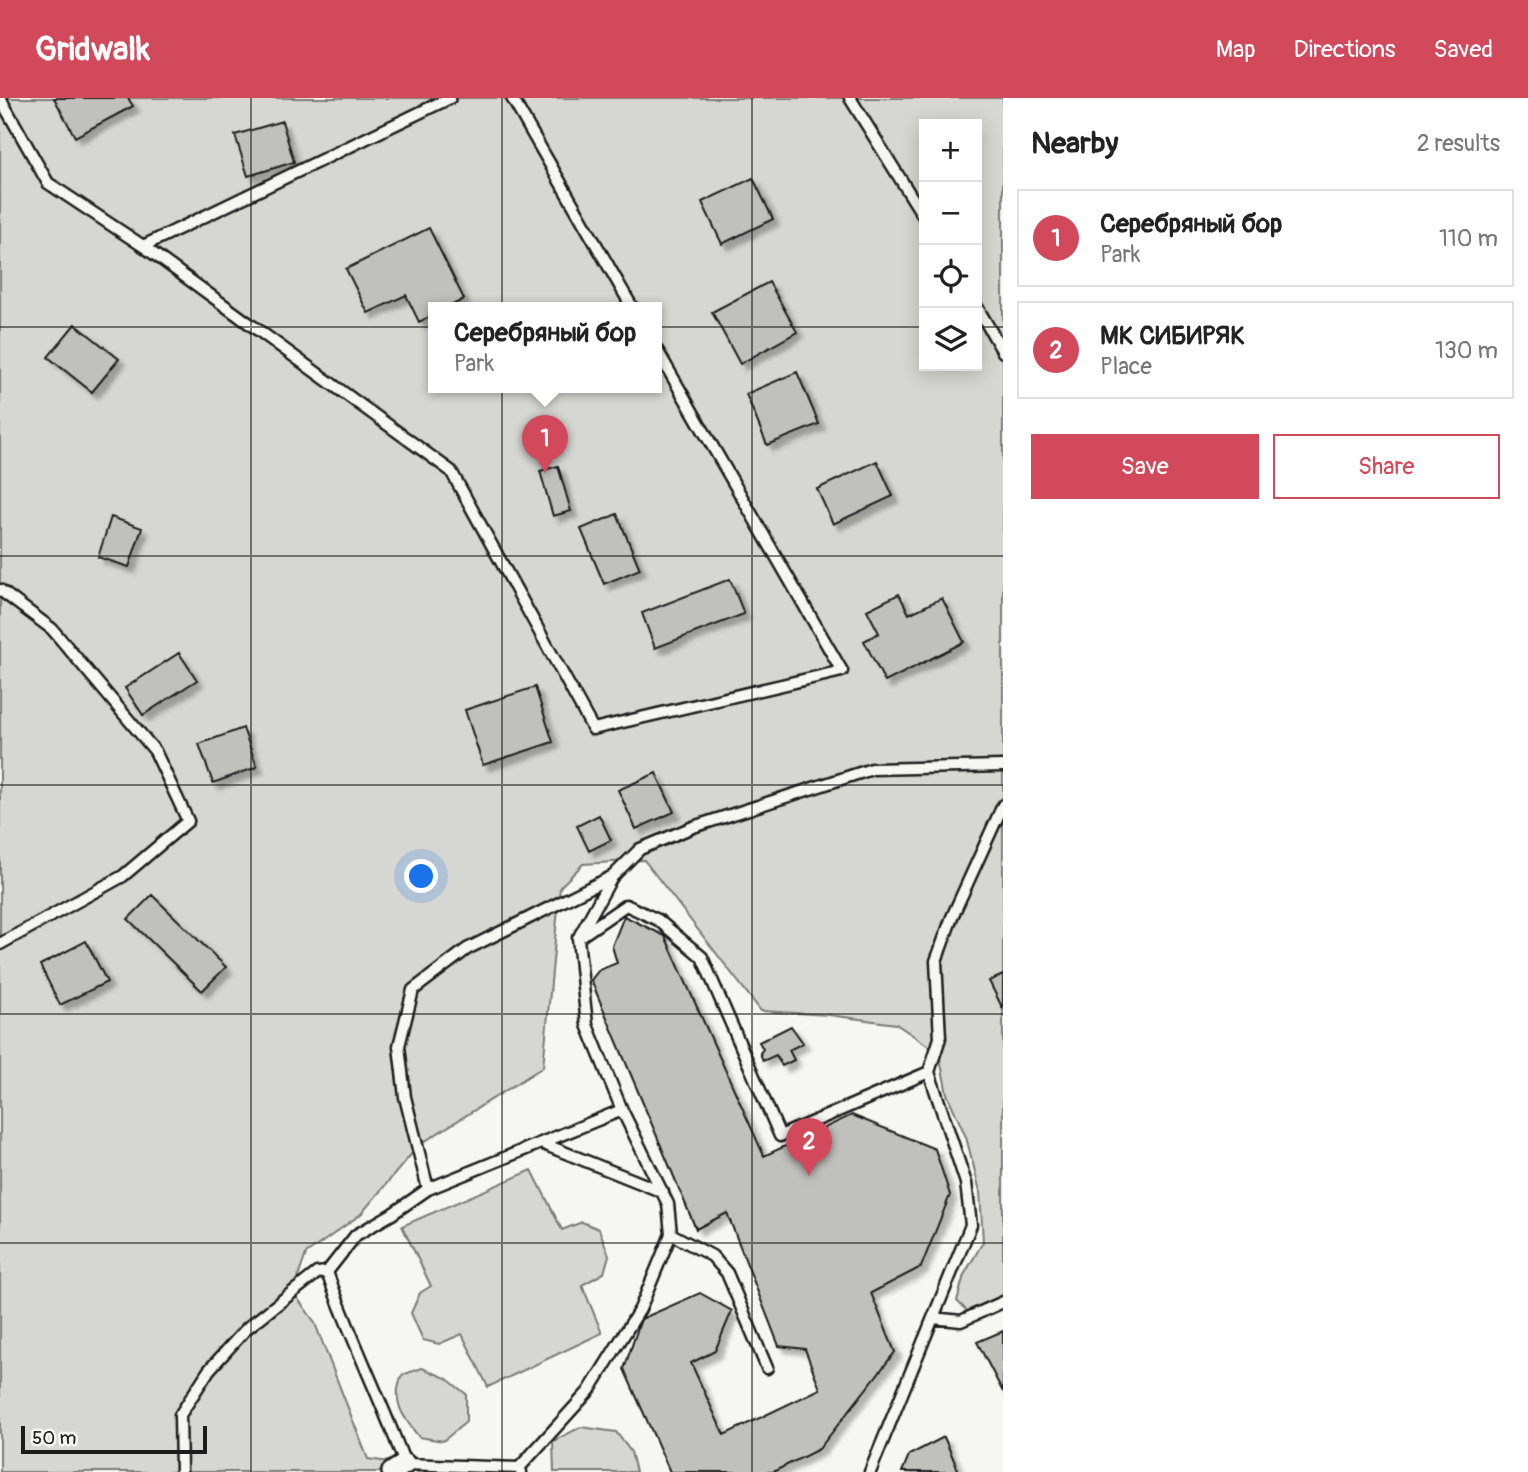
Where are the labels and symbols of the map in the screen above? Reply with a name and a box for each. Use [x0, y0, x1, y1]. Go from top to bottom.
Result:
pin: 1 [522, 415, 568, 473]
your location [404, 859, 438, 893]
pin: 2 [786, 1118, 832, 1176]
scale bar [21, 1423, 206, 1455]

